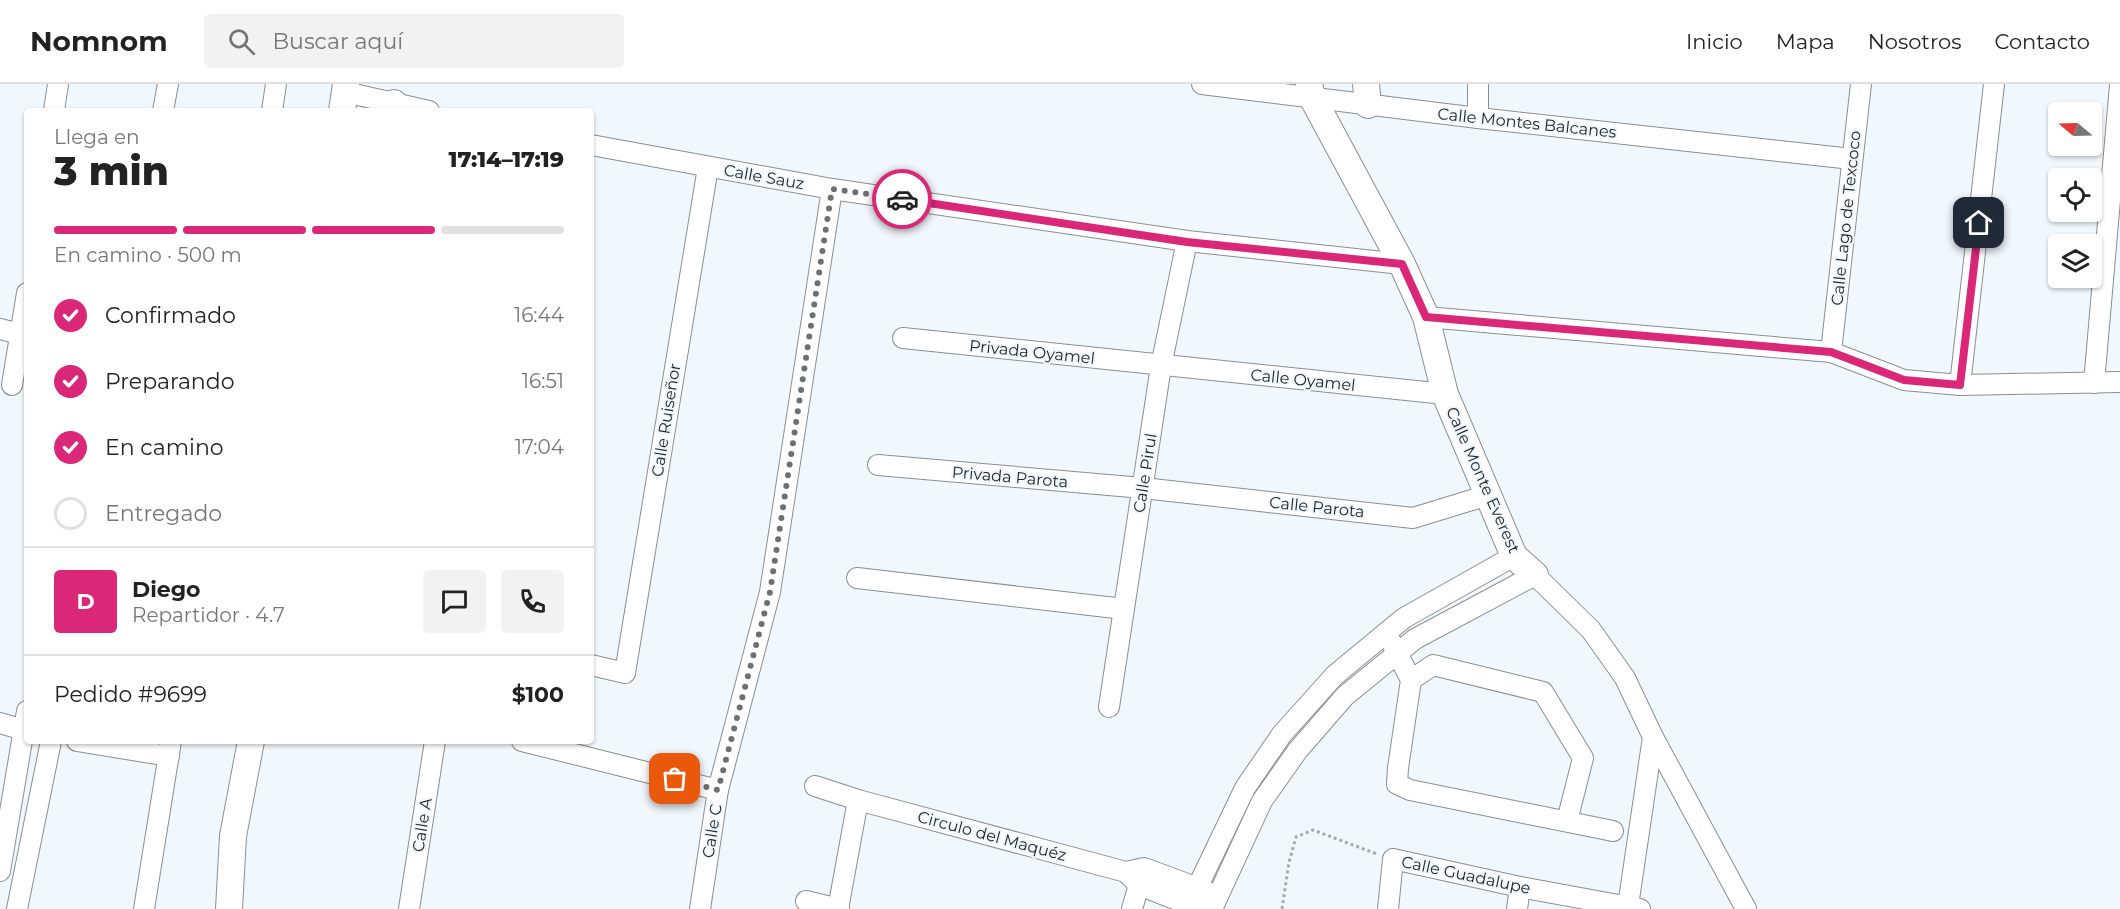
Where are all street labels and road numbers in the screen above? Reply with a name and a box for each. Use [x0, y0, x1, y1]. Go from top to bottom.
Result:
street label: Calle Montes Balcanes [1437, 104, 1618, 142]
street label: Calle Lago de Texcoco [1827, 130, 1865, 306]
street label: Calle Sauz [722, 161, 806, 193]
street label: Privada Oyamel [968, 336, 1096, 368]
street label: Calle Ruiseñor [648, 362, 684, 478]
street label: Calle Oyamel [1250, 365, 1356, 395]
street label: Calle Monte Everest [1442, 404, 1524, 557]
street label: Calle Pirul [1129, 432, 1161, 514]
street label: Privada Parota [951, 462, 1069, 492]
street label: Calle Parota [1268, 493, 1366, 521]
street label: Calle A [408, 796, 436, 853]
street label: Calle C [698, 803, 726, 859]
street label: Circulo del Maquéz [916, 807, 1068, 865]
street label: Calle Guadalupe [1400, 852, 1532, 898]

